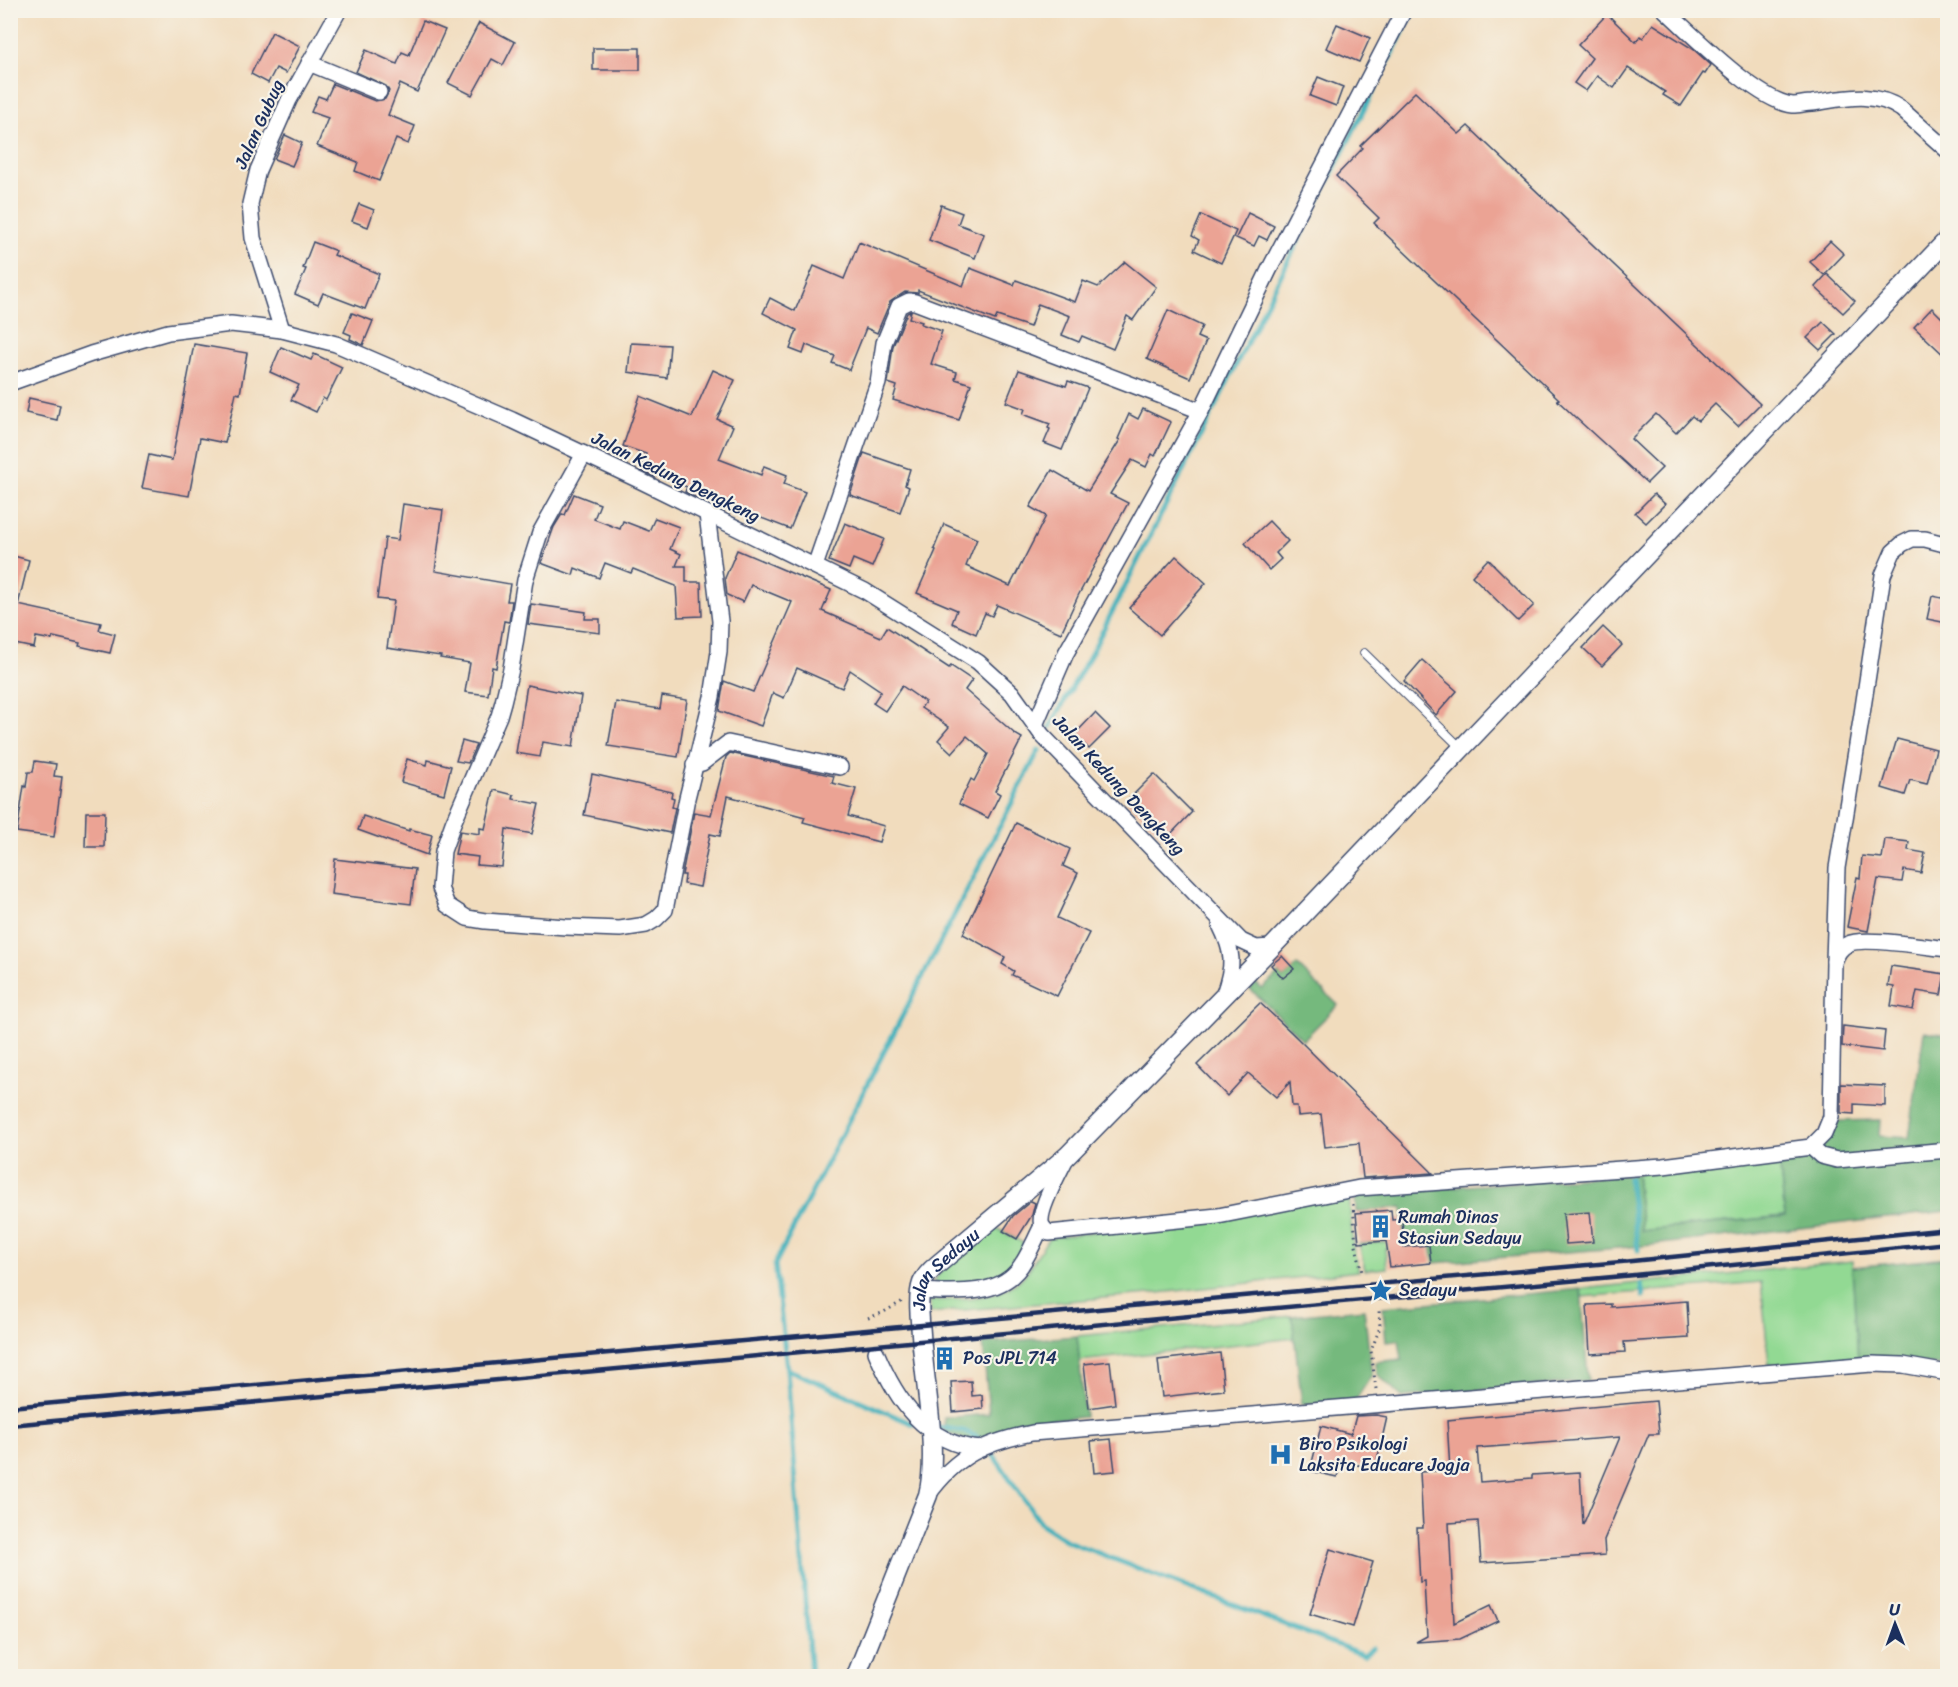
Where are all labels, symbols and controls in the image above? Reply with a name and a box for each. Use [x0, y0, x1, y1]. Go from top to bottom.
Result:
street label: Jalan Gubug [225, 74, 293, 175]
street label: Jalan Kedung Dengkeng [585, 422, 766, 532]
street label: Jalan Kedung Dengkeng [1044, 706, 1194, 863]
place label: Rumah Dinas Stasiun Sedayu [1398, 1201, 1522, 1254]
building icon: Rumah Dinas Stasiun Sedayu [1367, 1214, 1393, 1240]
street label: Jalan Sedayu [903, 1219, 988, 1312]
place label: Sedayu [1399, 1274, 1457, 1306]
place icon: Sedayu [1368, 1277, 1394, 1303]
place label: Pos JPL 714 [963, 1342, 1057, 1374]
building icon: Pos JPL 714 [932, 1345, 958, 1371]
place label: Biro Psikologi Laksita Educare Jogja [1299, 1428, 1471, 1481]
hospital icon: Biro Psikologi Laksita Educare Jogja [1268, 1441, 1294, 1467]
north arrow [1865, 1594, 1925, 1654]
text: U [1889, 1595, 1902, 1624]

